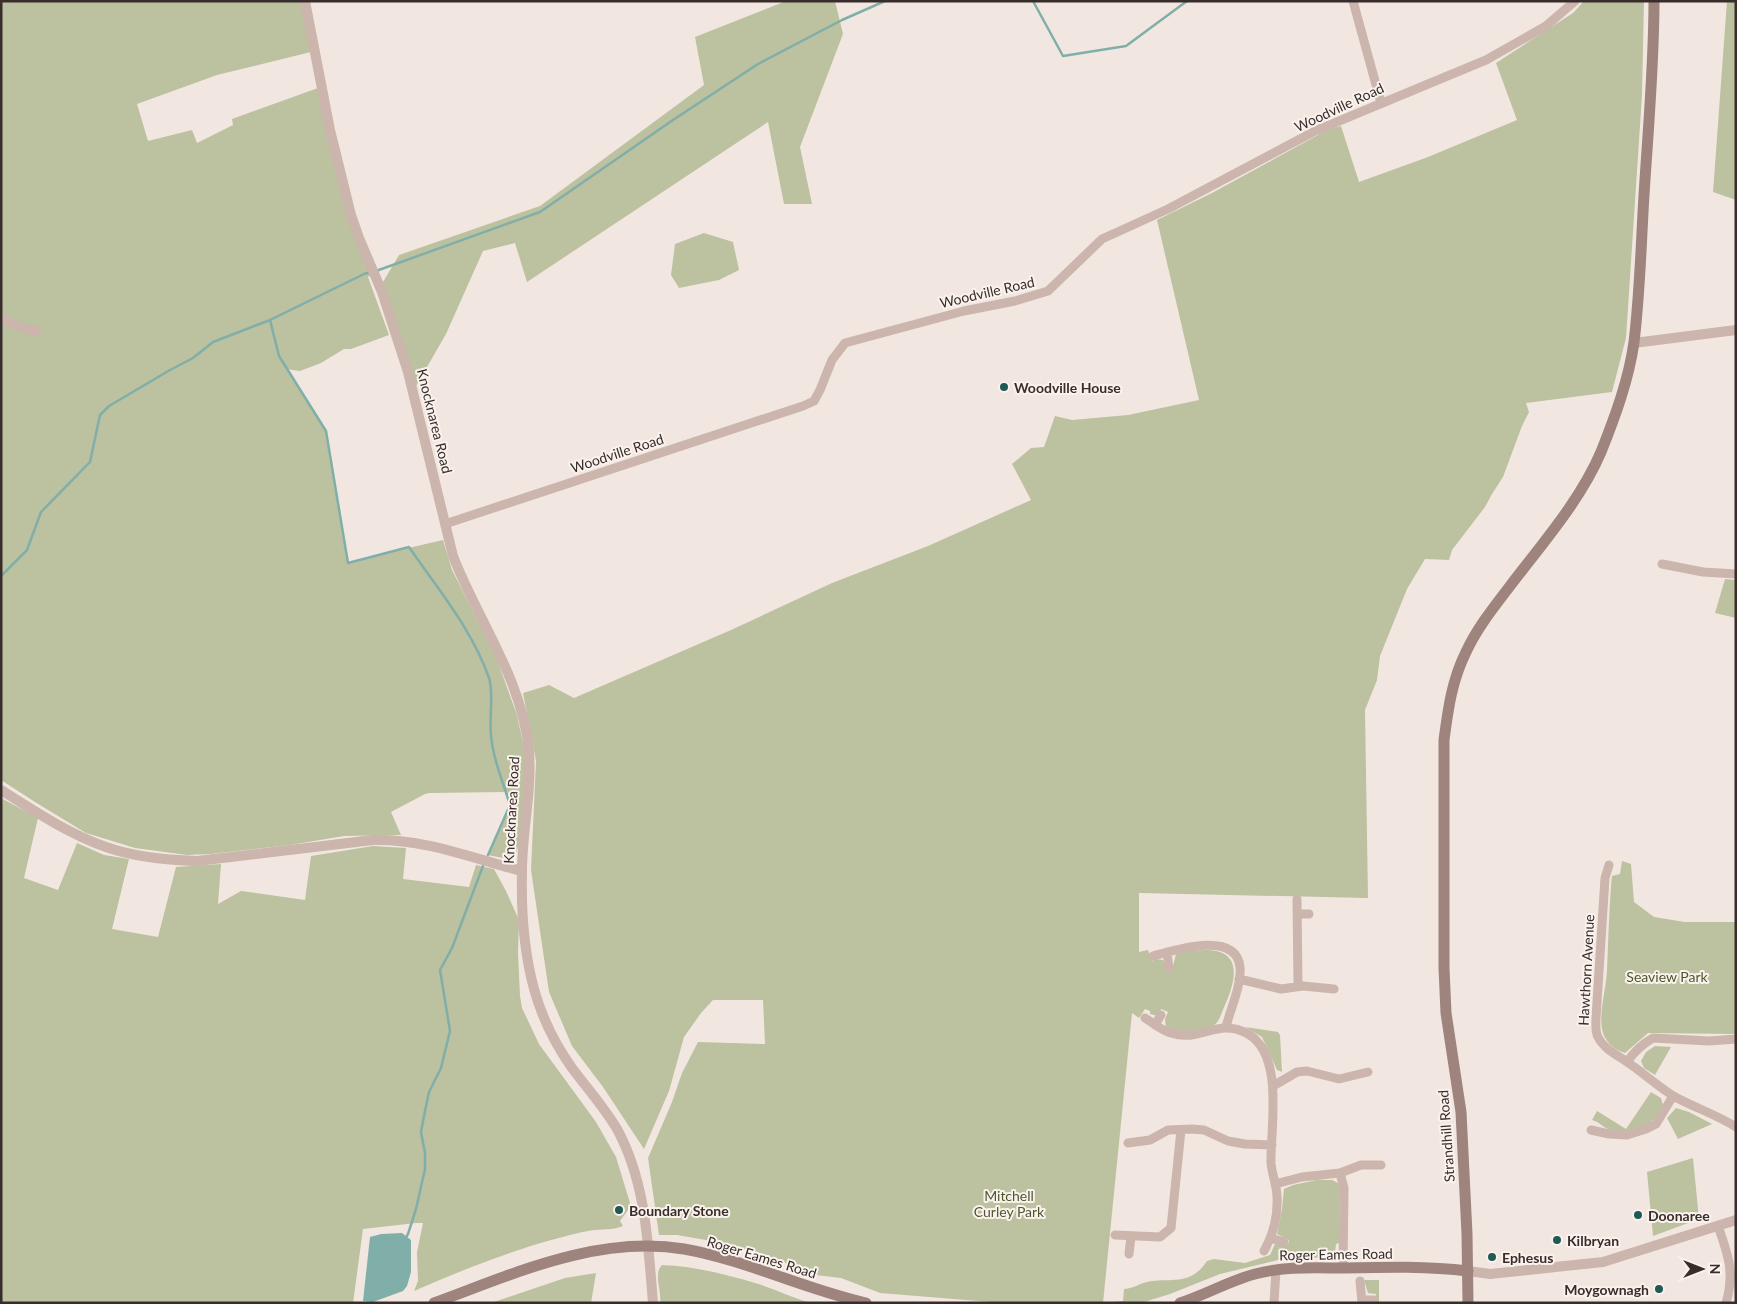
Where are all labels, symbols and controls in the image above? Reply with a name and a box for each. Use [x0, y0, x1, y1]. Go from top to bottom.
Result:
street label: Woodville Road [1292, 79, 1386, 135]
street label: Woodville Road [938, 273, 1036, 311]
street label: Knocknarea Road [414, 367, 456, 475]
place label: Woodville House [1014, 379, 1121, 396]
marker: Woodville House [998, 381, 1010, 393]
street label: Woodville Road [568, 430, 666, 476]
street label: Knocknarea Road [500, 756, 522, 864]
street label: Hawthorn Avenue [1575, 914, 1597, 1026]
park label: Seaview Park [1626, 968, 1709, 985]
street label: Strandhill Road [1434, 1089, 1458, 1183]
park label: Mitchell Curley Park [974, 1187, 1045, 1220]
place label: Boundary Stone [629, 1202, 729, 1219]
marker: Boundary Stone [613, 1204, 625, 1216]
place label: Doonaree [1648, 1207, 1710, 1224]
marker: Doonaree [1632, 1209, 1644, 1221]
street label: Roger Eames Road [705, 1232, 819, 1282]
place label: Kilbryan [1567, 1232, 1619, 1249]
marker: Kilbryan [1551, 1234, 1563, 1246]
north arrow [1677, 1244, 1727, 1294]
street label: Roger Eames Road [1279, 1245, 1393, 1263]
place label: Ephesus [1502, 1249, 1553, 1266]
marker: Ephesus [1486, 1251, 1498, 1263]
text: N [1707, 1264, 1724, 1274]
place label: Moygownagh [1564, 1281, 1649, 1298]
marker: Moygownagh [1653, 1283, 1665, 1295]

